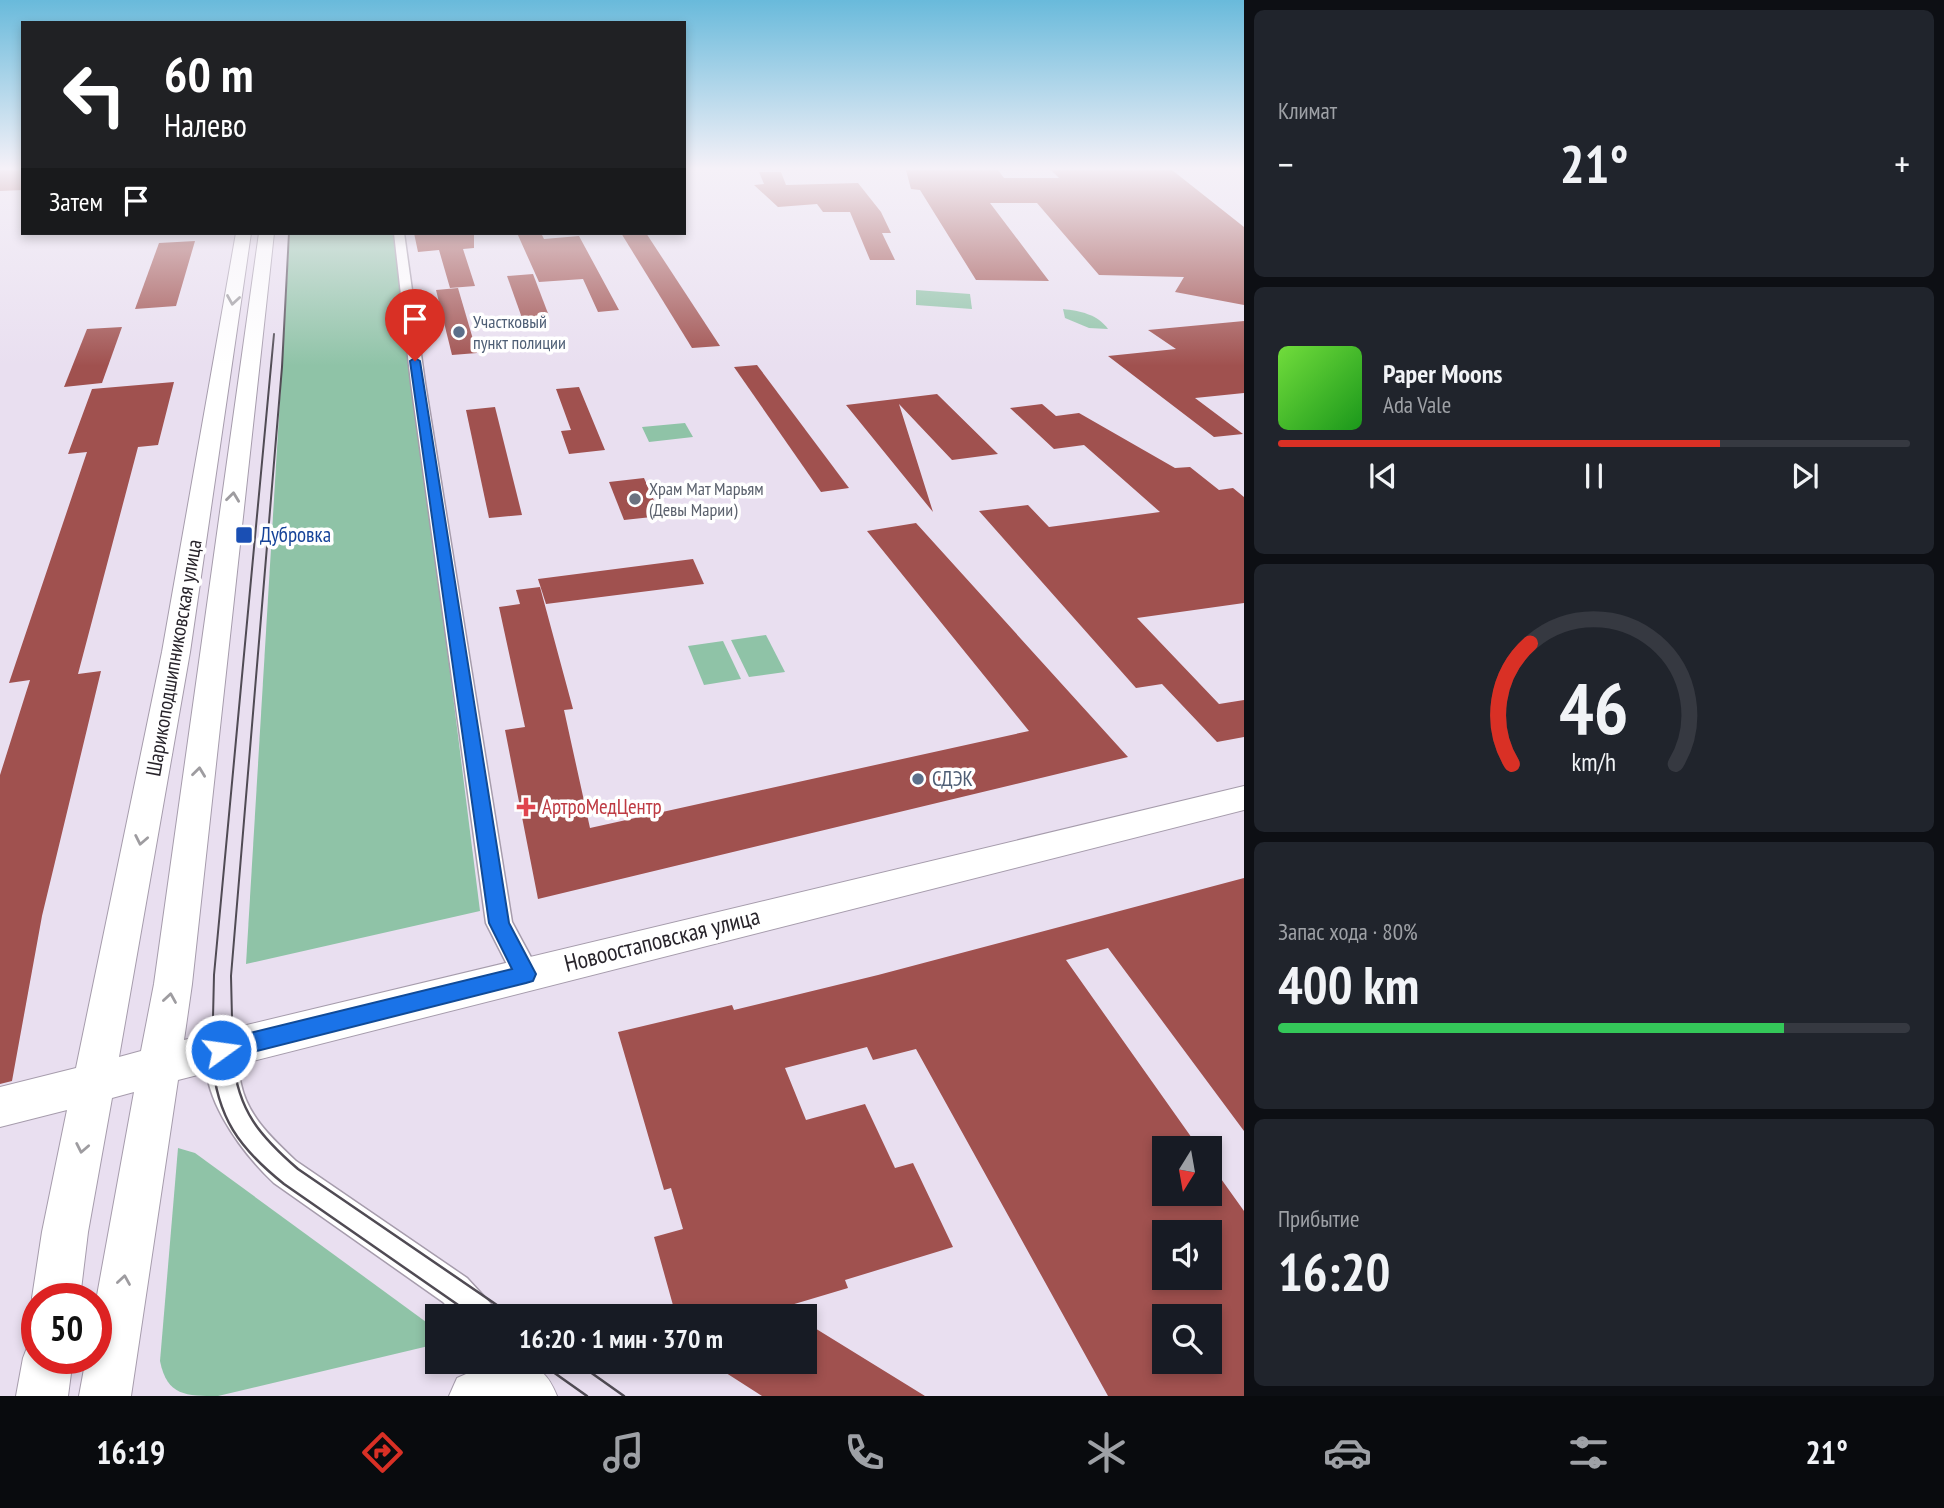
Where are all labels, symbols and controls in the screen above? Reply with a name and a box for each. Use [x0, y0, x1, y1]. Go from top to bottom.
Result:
text: 60 m [164, 42, 253, 106]
icon: left [49, 49, 140, 140]
text: Климат [1278, 96, 1337, 125]
text: Налево [164, 104, 247, 146]
text: 21° [1560, 130, 1628, 197]
text: − [1278, 139, 1294, 188]
text: + [1894, 139, 1910, 188]
icon: arrive [117, 182, 155, 220]
text: Затем [49, 185, 103, 218]
pin [385, 289, 445, 361]
one-way arrow [226, 294, 241, 306]
icon: arrive [396, 300, 434, 338]
place label: Участковый пункт полиции [473, 310, 566, 354]
marker: Участковый пункт полиции [451, 324, 467, 340]
text: Paper Moons [1383, 357, 1502, 390]
text: Ada Vale [1383, 390, 1451, 419]
icon: previous [1364, 457, 1402, 495]
icon: pause [1575, 457, 1613, 495]
icon: next [1786, 457, 1824, 495]
place label: Храм Мат Марьям (Девы Марии) [649, 477, 764, 521]
marker: Храм Мат Марьям (Девы Марии) [627, 491, 643, 507]
one-way arrow [226, 492, 241, 503]
place label: Дубровка [260, 521, 331, 548]
marker: Дубровка [234, 525, 254, 545]
street label: Шарикоподшипниковская улица [139, 537, 208, 778]
text: 46 [1559, 660, 1629, 754]
text: km/h [1572, 746, 1616, 778]
place label: СДЭК [932, 765, 973, 792]
one-way arrow [191, 766, 206, 778]
marker: СДЭК [910, 771, 926, 787]
place label: АртроМедЦентр [542, 793, 662, 820]
marker: АртроМедЦентр [516, 797, 536, 817]
one-way arrow [134, 834, 149, 846]
street label: Новоостаповская улица [561, 900, 763, 979]
text: Запас хода · 80% [1278, 917, 1418, 946]
text: 400 km [1278, 951, 1419, 1018]
one-way arrow [162, 992, 177, 1003]
position arrow [184, 1013, 258, 1087]
north arrow [1152, 1136, 1222, 1206]
map controls [1152, 1136, 1222, 1374]
one-way arrow [75, 1142, 90, 1154]
text: Прибытие [1278, 1204, 1359, 1233]
button: sound [1152, 1220, 1222, 1290]
text: 16:20 [1278, 1238, 1390, 1305]
one-way arrow [116, 1274, 131, 1286]
speed limit sign: 50 [21, 1283, 112, 1374]
button: search [1152, 1304, 1222, 1374]
text: 16:20 · 1 мин · 370 m [519, 1322, 723, 1355]
icon: directions [358, 1428, 407, 1477]
icon: music [599, 1428, 648, 1477]
icon: phone [840, 1428, 889, 1477]
icon: climate [1082, 1428, 1131, 1477]
icon: car [1323, 1428, 1372, 1477]
icon: filters [1564, 1428, 1613, 1477]
text: 16:19 [96, 1431, 165, 1473]
text: 21° [1806, 1431, 1848, 1473]

